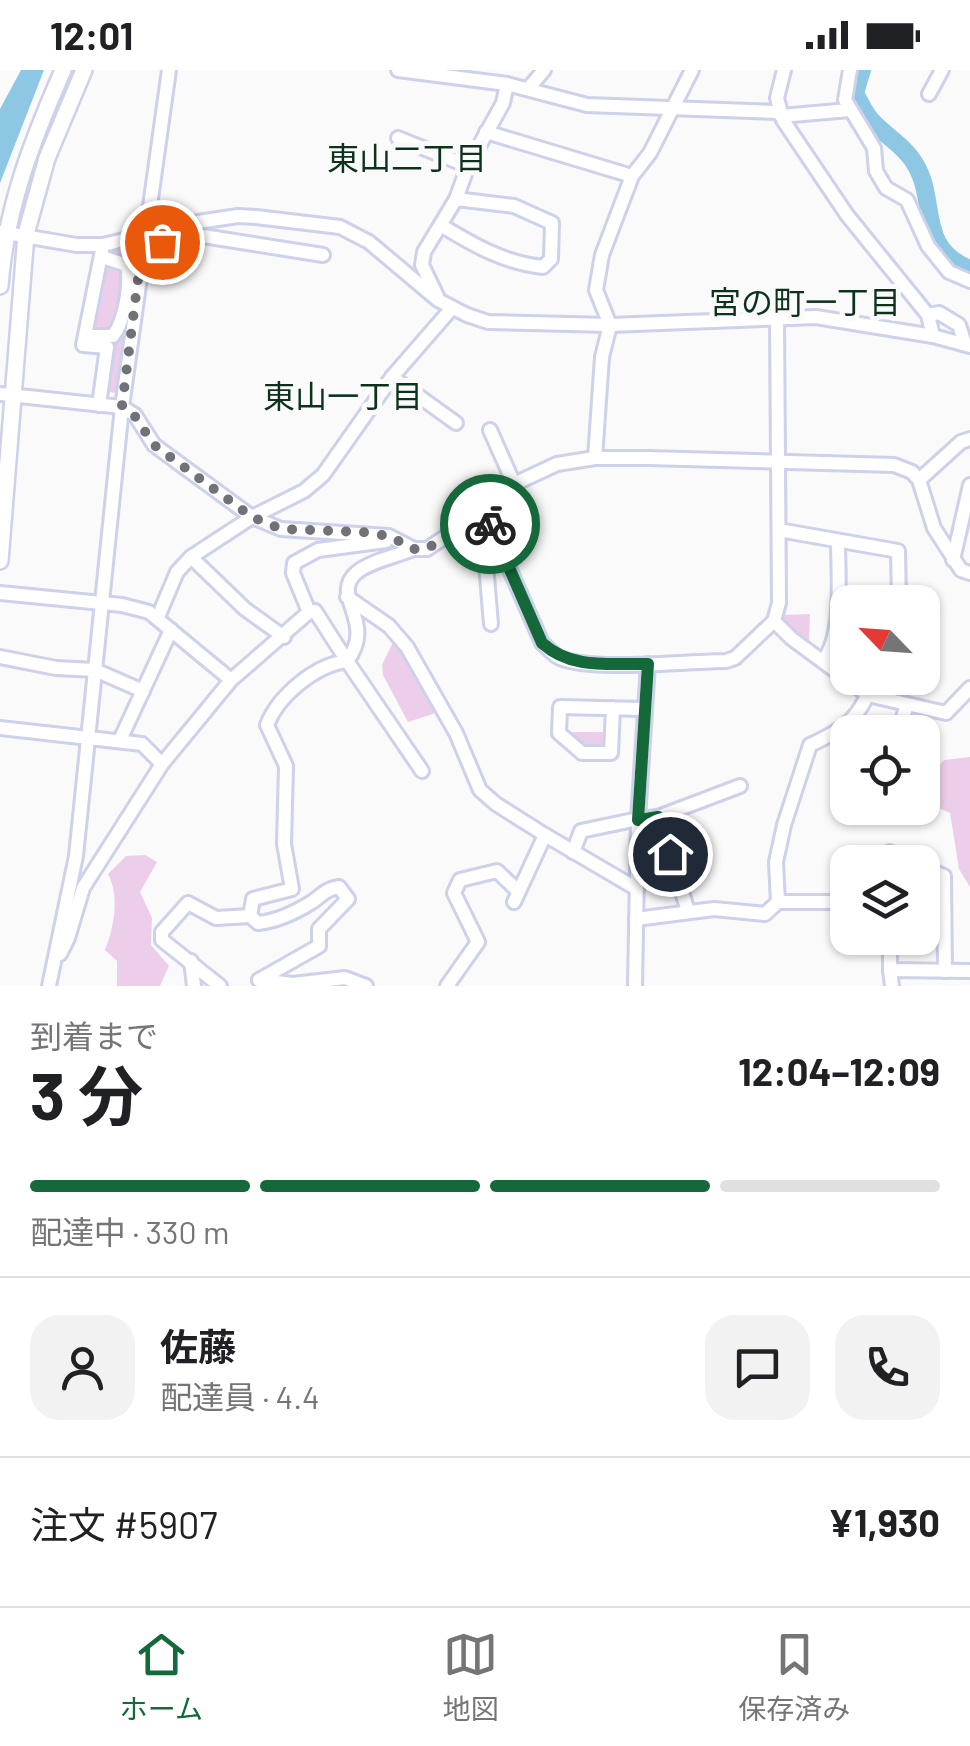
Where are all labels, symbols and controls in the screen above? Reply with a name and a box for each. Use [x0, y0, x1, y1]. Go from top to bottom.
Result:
text: 12:01 [50, 12, 133, 58]
district label: 東山二丁目 [327, 138, 487, 176]
pin [120, 200, 205, 285]
icon: bag [135, 215, 190, 270]
district label: 宮の町一丁目 [709, 282, 901, 320]
district label: 東山一丁目 [263, 376, 423, 414]
courier [440, 474, 540, 574]
icon: bike [463, 497, 518, 552]
north arrow [830, 585, 940, 695]
map controls [830, 585, 940, 955]
button: locate [830, 715, 940, 825]
pin [628, 812, 713, 897]
icon: home [643, 827, 698, 882]
button: layers [830, 845, 940, 955]
text: 到着まで [30, 1016, 158, 1054]
text: 12:04–12:09 [738, 1048, 940, 1094]
text: 3 分 [30, 1055, 143, 1133]
text: 配達中 · 330 m [30, 1212, 229, 1250]
button: person [30, 1315, 135, 1420]
button: chat [705, 1315, 810, 1420]
button: phone [835, 1315, 940, 1420]
text: 佐藤 [160, 1323, 236, 1369]
text: 配達員 · 4.4 [160, 1377, 320, 1415]
text: ¥1,930 [828, 1499, 940, 1545]
text: 注文 #5907 [30, 1501, 217, 1547]
tab: ホーム [120, 1627, 203, 1727]
tab: 地図 [443, 1627, 499, 1727]
tab: 保存済み [738, 1627, 850, 1727]

